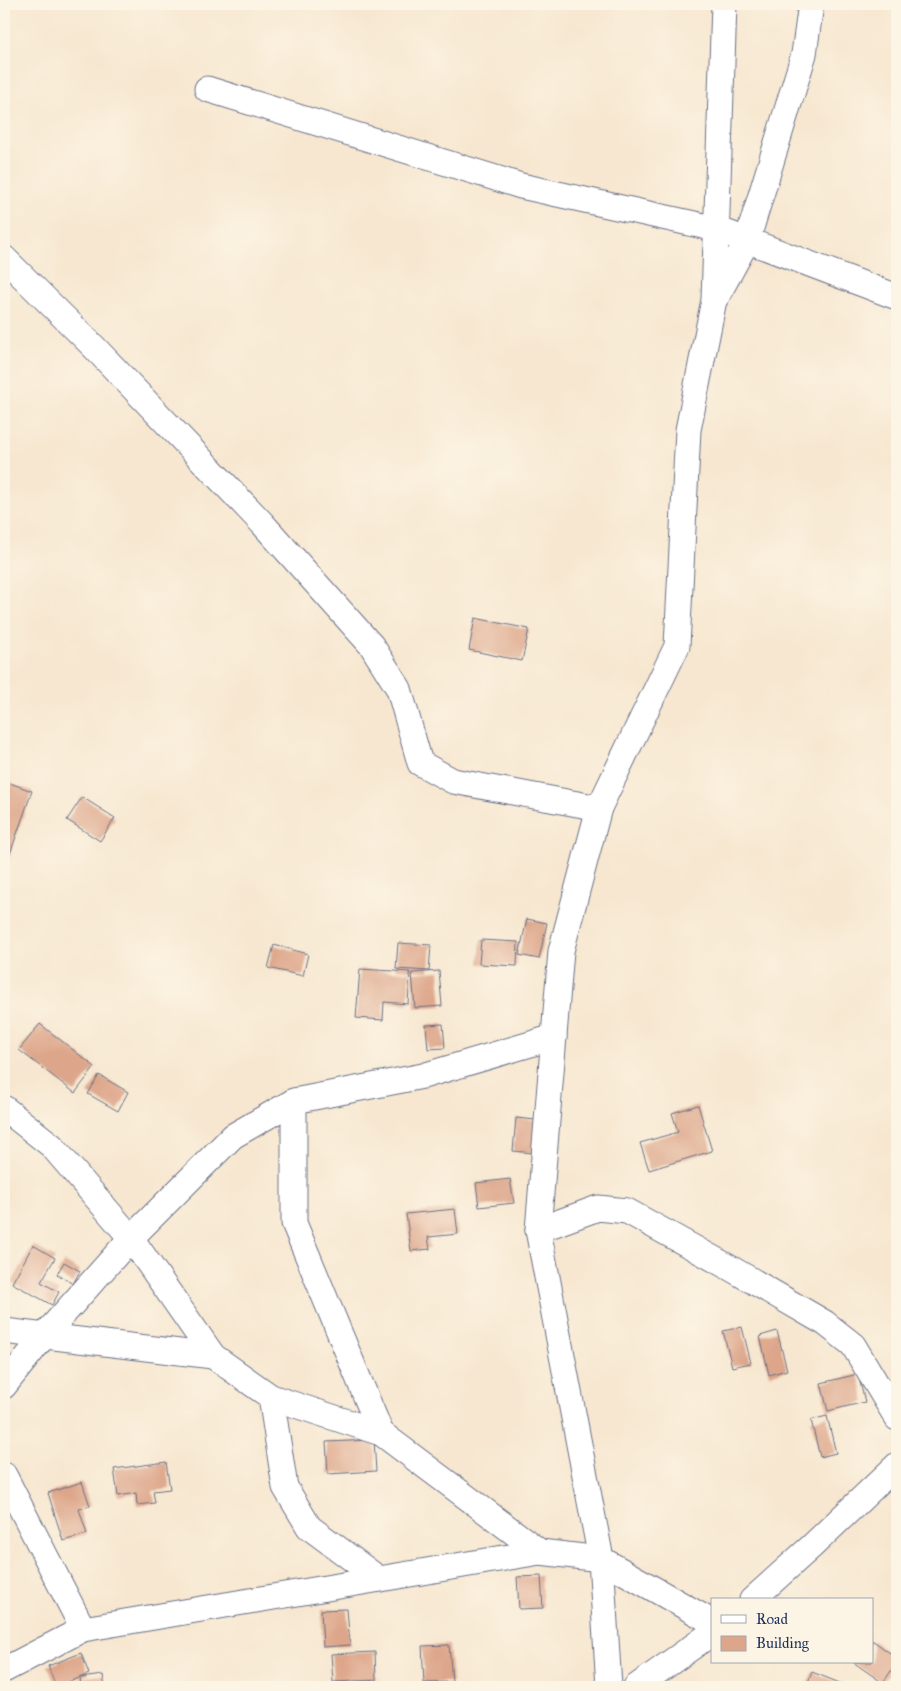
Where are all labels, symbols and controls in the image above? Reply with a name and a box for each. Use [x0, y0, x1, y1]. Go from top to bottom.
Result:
legend [711, 1598, 874, 1664]
text: Road [756, 1610, 788, 1628]
text: Building [756, 1634, 810, 1652]

